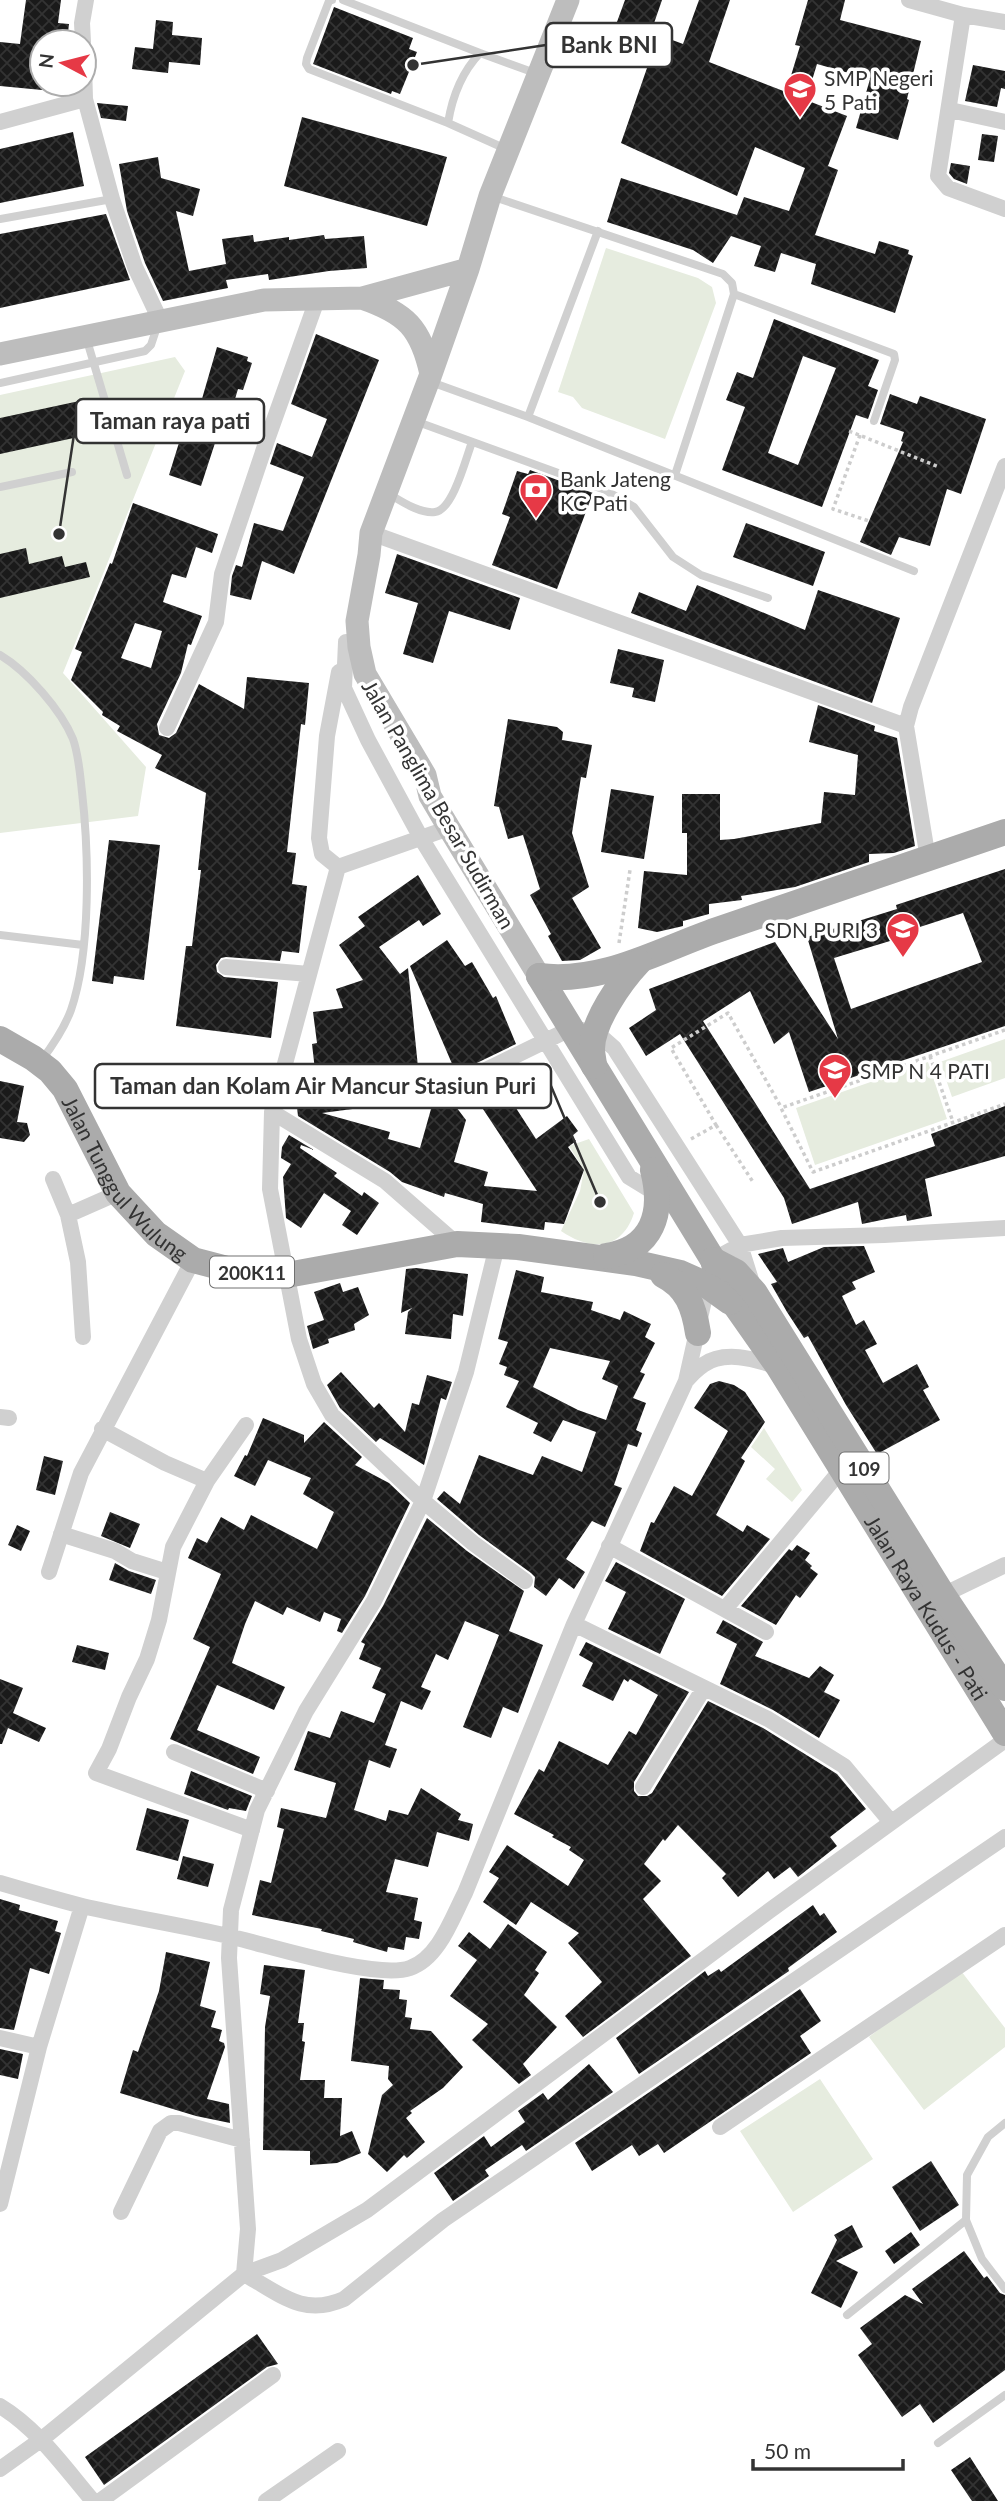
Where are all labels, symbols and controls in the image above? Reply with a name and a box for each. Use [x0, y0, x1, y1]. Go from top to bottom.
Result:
callout: Bank BNI [546, 23, 672, 67]
north arrow [28, 28, 98, 98]
text: Bank BNI [560, 30, 658, 58]
text: N [33, 52, 58, 70]
place label: SMP Negeri 5 Pati [824, 65, 934, 114]
school or university icon: SMP Negeri 5 Pati [781, 70, 819, 119]
callout: Taman raya pati [76, 399, 264, 443]
text: Taman raya pati [90, 406, 250, 434]
place label: Bank Jateng KC Pati [560, 466, 671, 515]
bank icon: Bank Jateng KC Pati [517, 471, 555, 520]
street label: Jalan Panglima Besar Sudirman [357, 675, 521, 933]
school or university icon: SDN PURI 3 [884, 910, 922, 959]
place label: SDN PURI 3 [765, 917, 878, 942]
school or university icon: SMP N 4 PATI [816, 1051, 854, 1100]
place label: SMP N 4 PATI [860, 1058, 990, 1083]
callout: Taman dan Kolam Air Mancur Stasiun Puri [95, 1064, 551, 1108]
text: Taman dan Kolam Air Mancur Stasiun Puri [110, 1071, 536, 1099]
street label: Jalan Tunggul Wulung [58, 1091, 193, 1265]
road number: 200K11 [210, 1256, 294, 1288]
road number: 109 [840, 1452, 888, 1484]
street label: Jalan Raya Kudus - Pati [861, 1510, 994, 1704]
scale bar [753, 2428, 904, 2472]
text: 50 m [764, 2438, 811, 2463]

